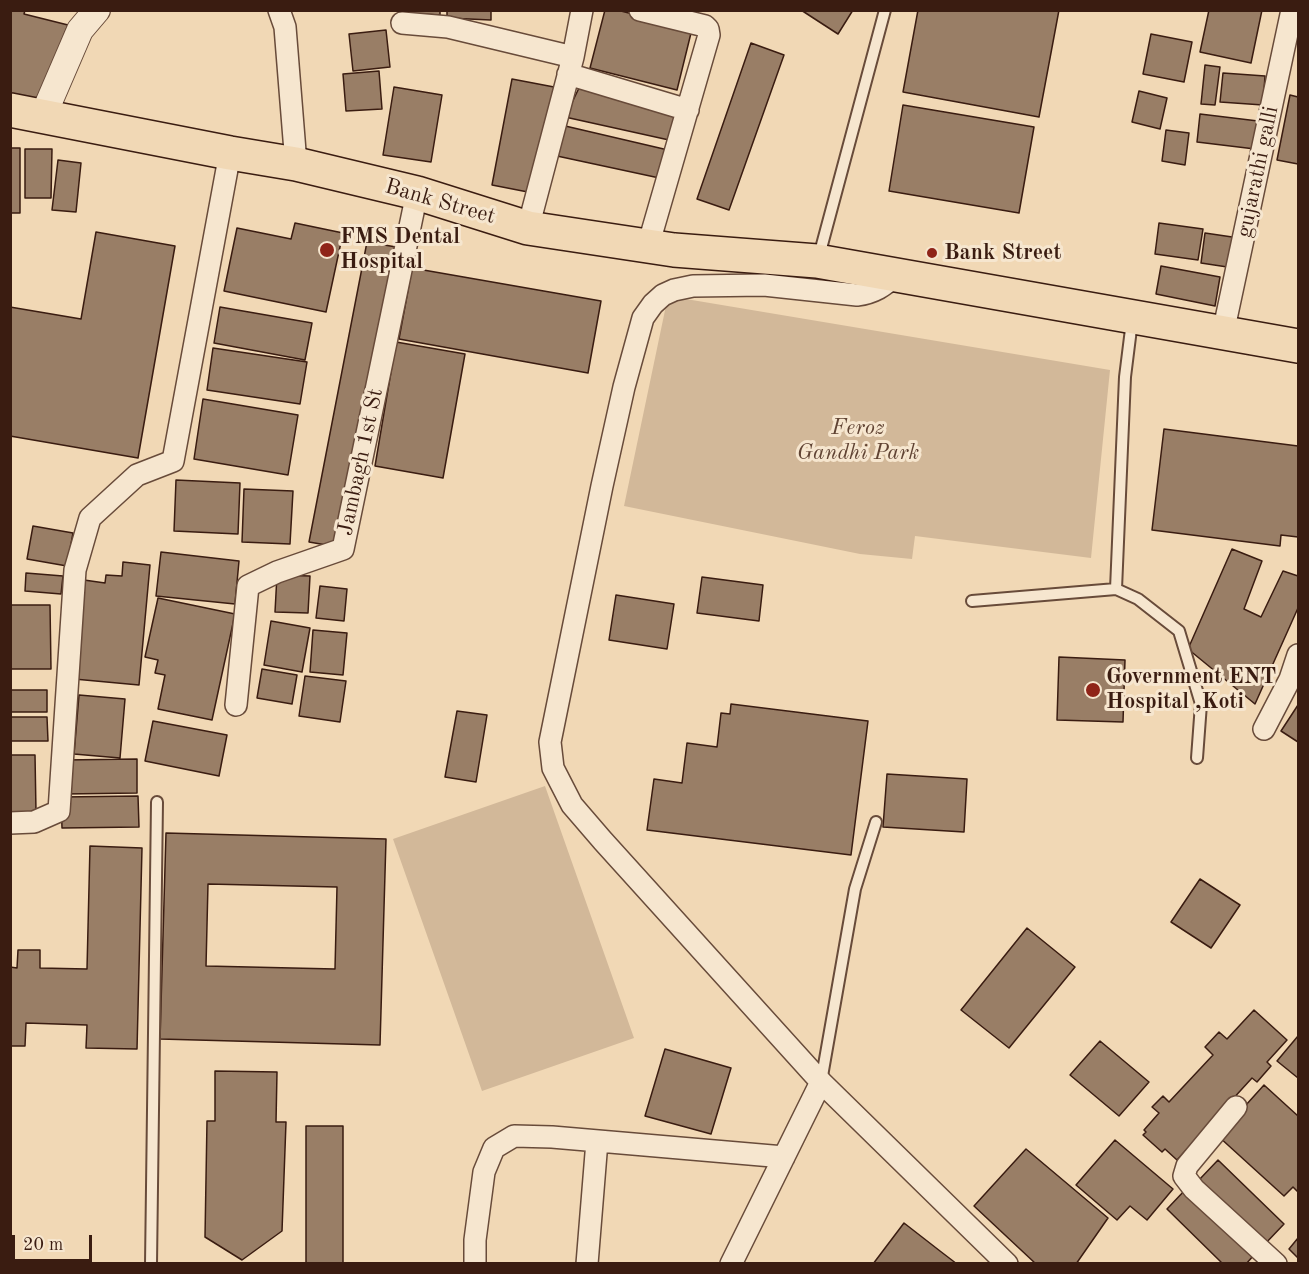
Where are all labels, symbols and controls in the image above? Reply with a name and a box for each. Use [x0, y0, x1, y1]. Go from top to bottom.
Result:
street label: gujarathi galli [1231, 104, 1285, 240]
street label: Bank Street [382, 174, 498, 230]
place label: FMS Dental Hospital [340, 224, 460, 276]
place label: Bank Street [944, 240, 1061, 266]
marker: FMS Dental Hospital [318, 241, 336, 259]
marker: Bank Street [925, 246, 939, 260]
street label: Jambagh 1st St [333, 386, 389, 538]
park label: Feroz Gandhi Park [797, 415, 919, 466]
place label: Government ENT Hospital ,Koti [1106, 664, 1276, 716]
marker: Government ENT Hospital ,Koti [1084, 681, 1102, 699]
scale bar [15, 1223, 94, 1261]
text: 20 m [23, 1236, 63, 1254]

